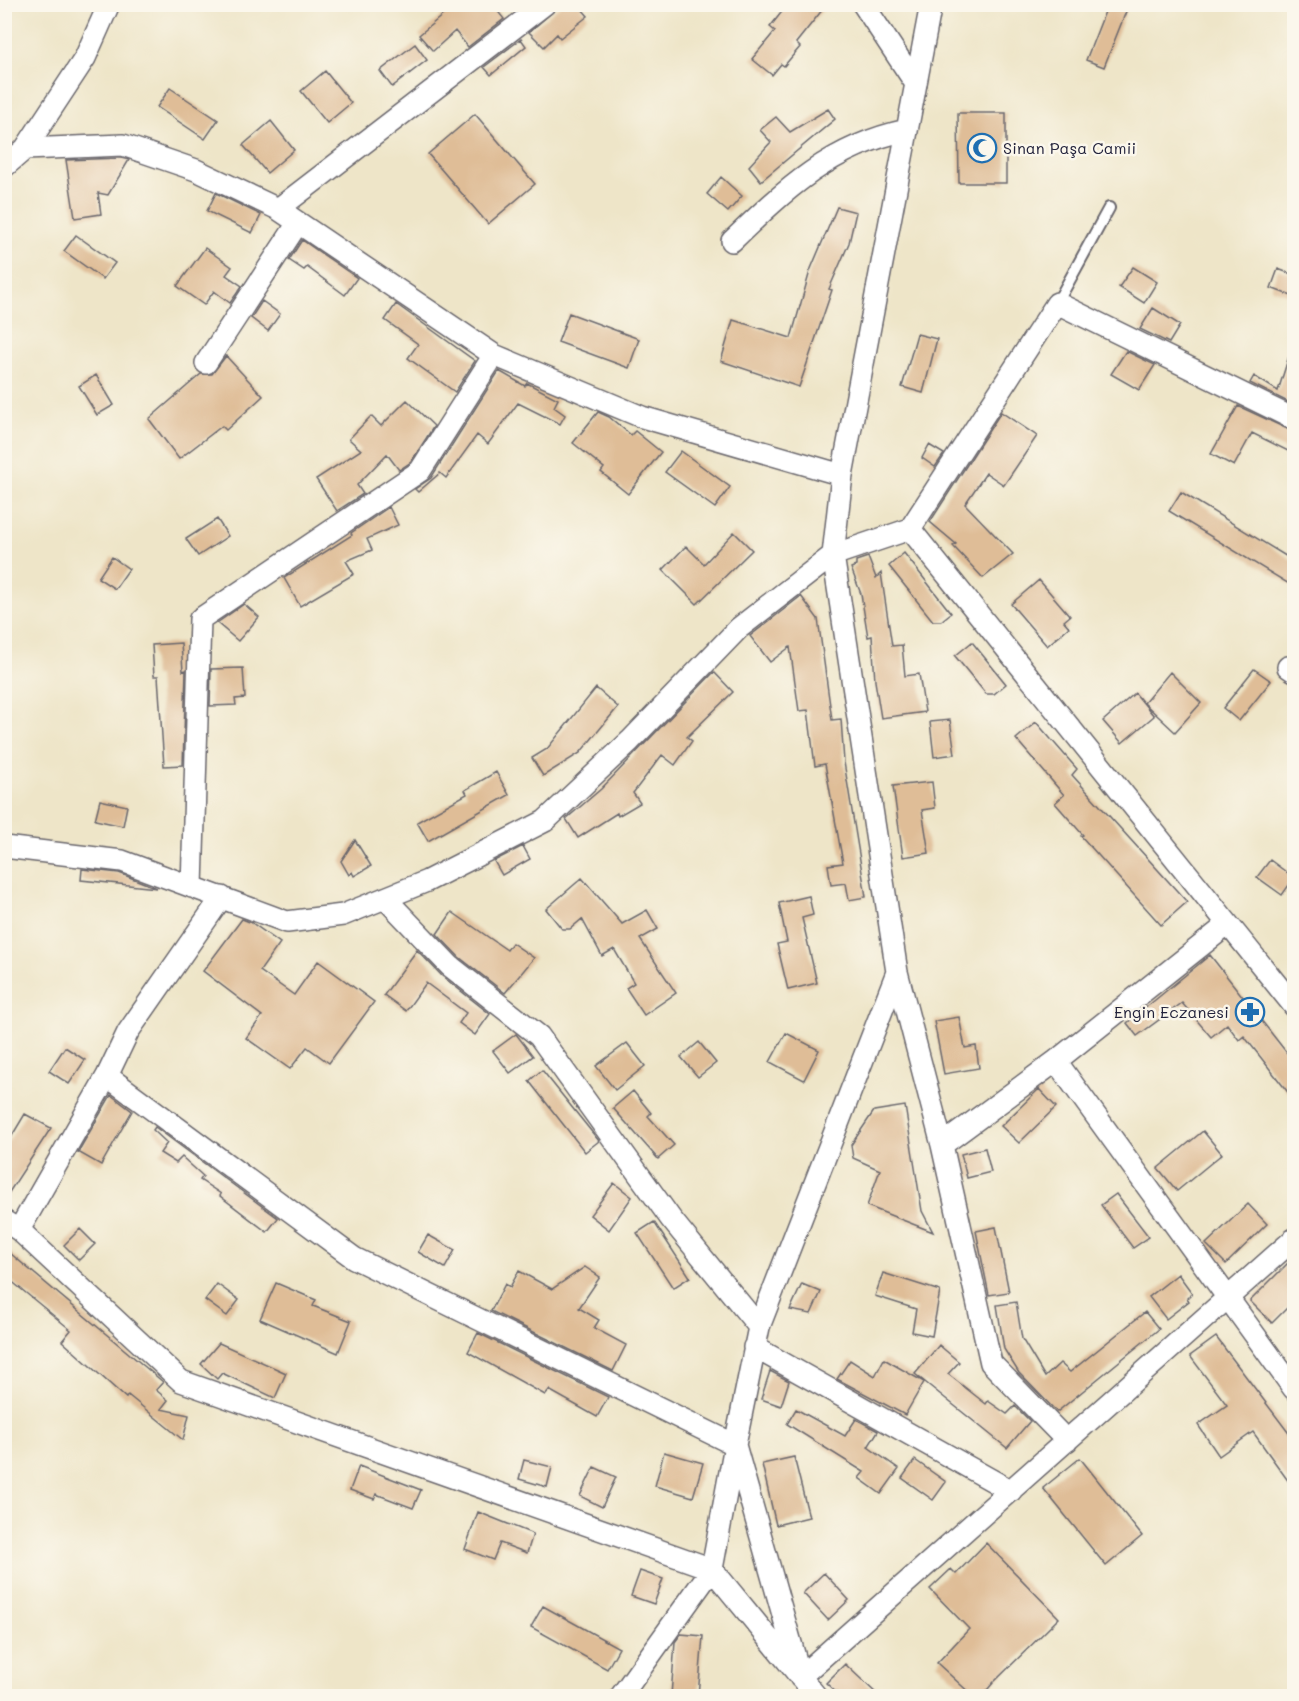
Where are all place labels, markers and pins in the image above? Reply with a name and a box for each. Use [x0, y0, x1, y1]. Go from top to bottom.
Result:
mosque icon: Sinan Paşa Camii [966, 132, 998, 164]
place label: Sinan Paşa Camii [1003, 137, 1136, 158]
pharmacy icon: Engin Eczanesi [1234, 996, 1266, 1028]
place label: Engin Eczanesi [1114, 1001, 1229, 1022]

